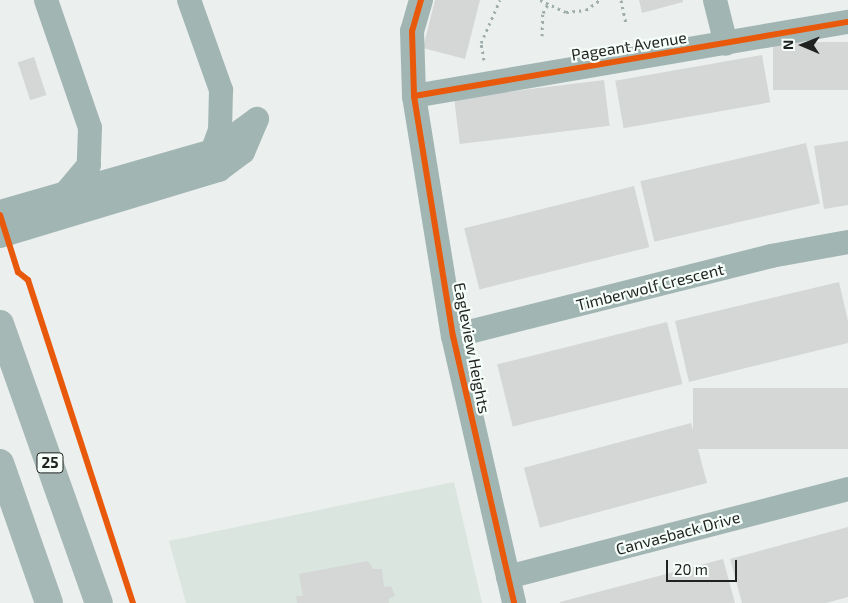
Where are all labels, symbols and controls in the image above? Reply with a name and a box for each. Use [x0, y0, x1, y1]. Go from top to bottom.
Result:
north arrow [778, 20, 828, 70]
street label: Pageant Avenue [570, 27, 688, 65]
text: N [779, 40, 796, 50]
street label: Timberwolf Crescent [574, 259, 726, 315]
street label: Eagleview Heights [450, 281, 494, 415]
road number: 25 [36, 450, 64, 476]
street label: Canvasback Drive [614, 507, 742, 559]
scale bar [668, 550, 739, 582]
text: 20 m [674, 560, 708, 578]

